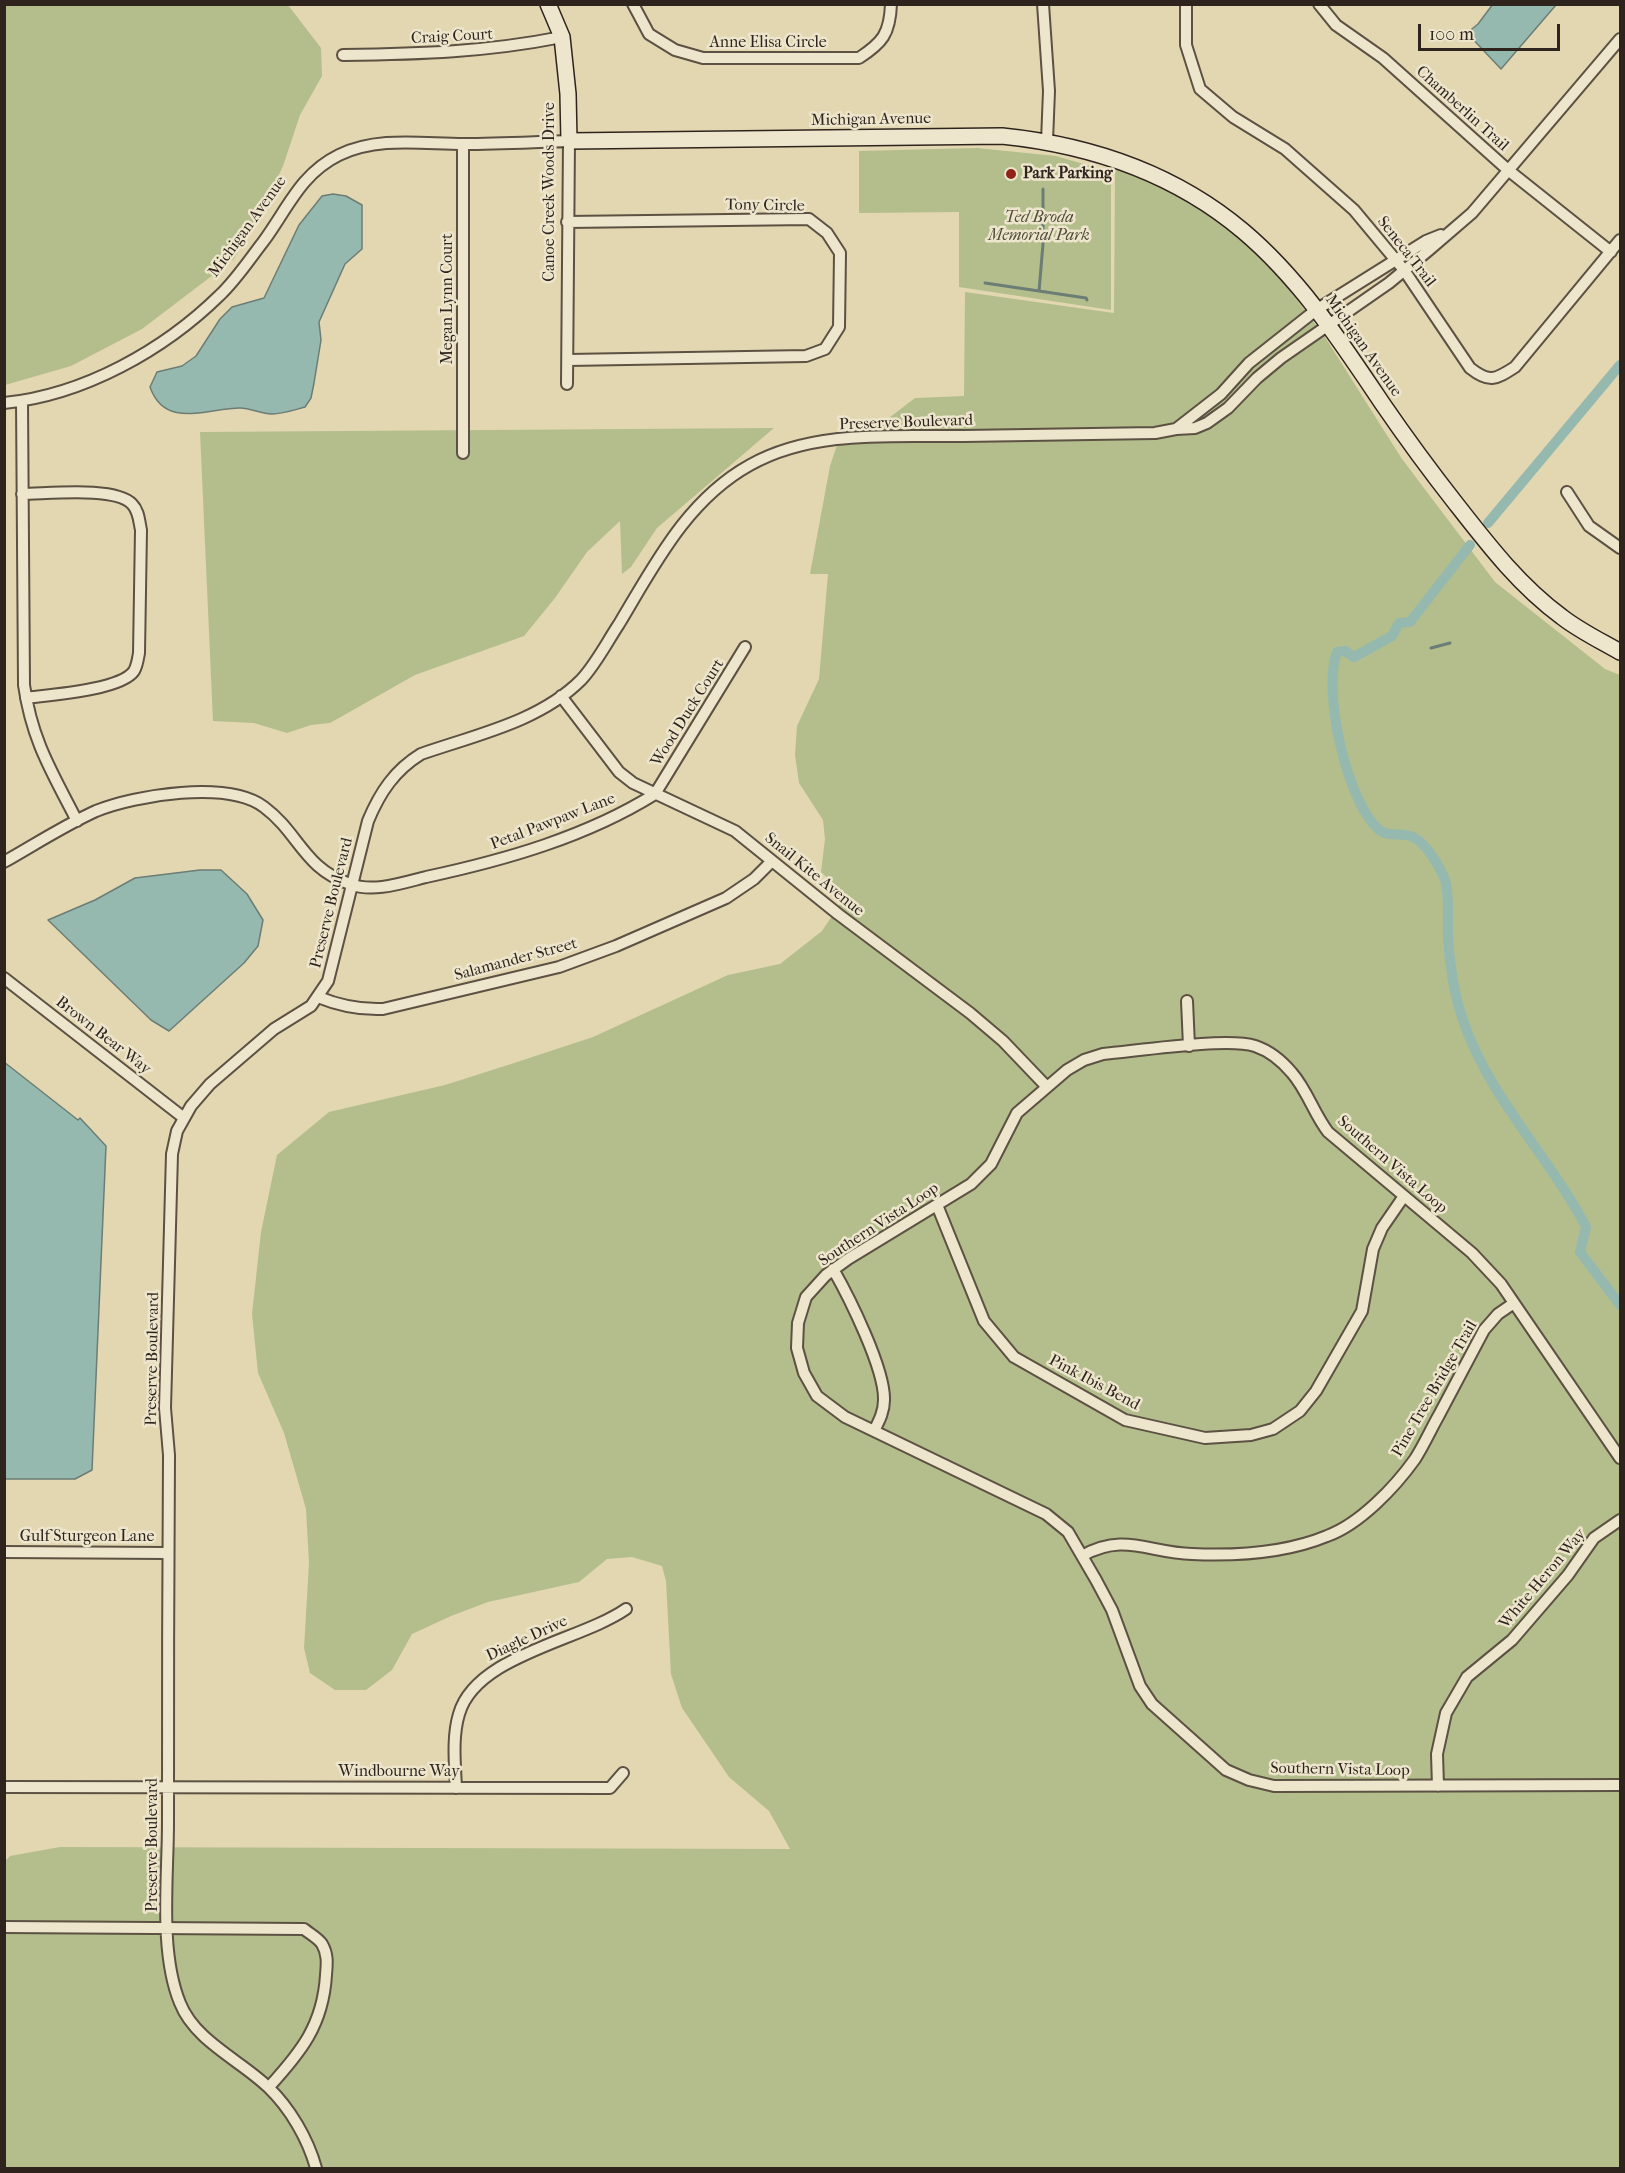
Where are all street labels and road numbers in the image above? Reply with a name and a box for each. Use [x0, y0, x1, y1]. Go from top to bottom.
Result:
street label: Craig Court [411, 25, 493, 49]
street label: Anne Elisa Circle [709, 33, 827, 53]
street label: Chamberlin Trail [1412, 62, 1512, 156]
street label: Canoe Creek Woods Drive [540, 102, 560, 282]
street label: Michigan Avenue [811, 109, 931, 131]
street label: Michigan Avenue [205, 173, 291, 281]
street label: Tony Circle [725, 196, 805, 216]
street label: Seneca Trail [1373, 213, 1439, 291]
street label: Megan Lynn Court [438, 233, 458, 365]
street label: Michigan Avenue [1321, 291, 1405, 401]
street label: Preserve Boulevard [839, 411, 973, 435]
street label: Wood Duck Court [647, 656, 729, 770]
street label: Petal Pawpaw Lane [488, 789, 618, 855]
street label: Snail Kite Avenue [760, 829, 868, 921]
street label: Preserve Boulevard [306, 836, 358, 970]
street label: Salamander Street [452, 934, 580, 986]
street label: Brown Bear Way [51, 993, 155, 1079]
street label: Southern Vista Loop [1333, 1112, 1451, 1218]
street label: Southern Vista Loop [815, 1179, 943, 1271]
street label: Preserve Boulevard [142, 1292, 164, 1426]
street label: Pine Tree Bridge Trail [1388, 1317, 1482, 1461]
street label: Pink Ibis Bend [1045, 1351, 1143, 1415]
street label: White Heron Way [1496, 1525, 1590, 1633]
street label: Gulf Sturgeon Lane [20, 1527, 154, 1547]
street label: Diagle Drive [483, 1612, 571, 1666]
street label: Southern Vista Loop [1270, 1759, 1410, 1781]
street label: Windbourne Way [338, 1762, 460, 1782]
street label: Preserve Boulevard [143, 1778, 163, 1912]

